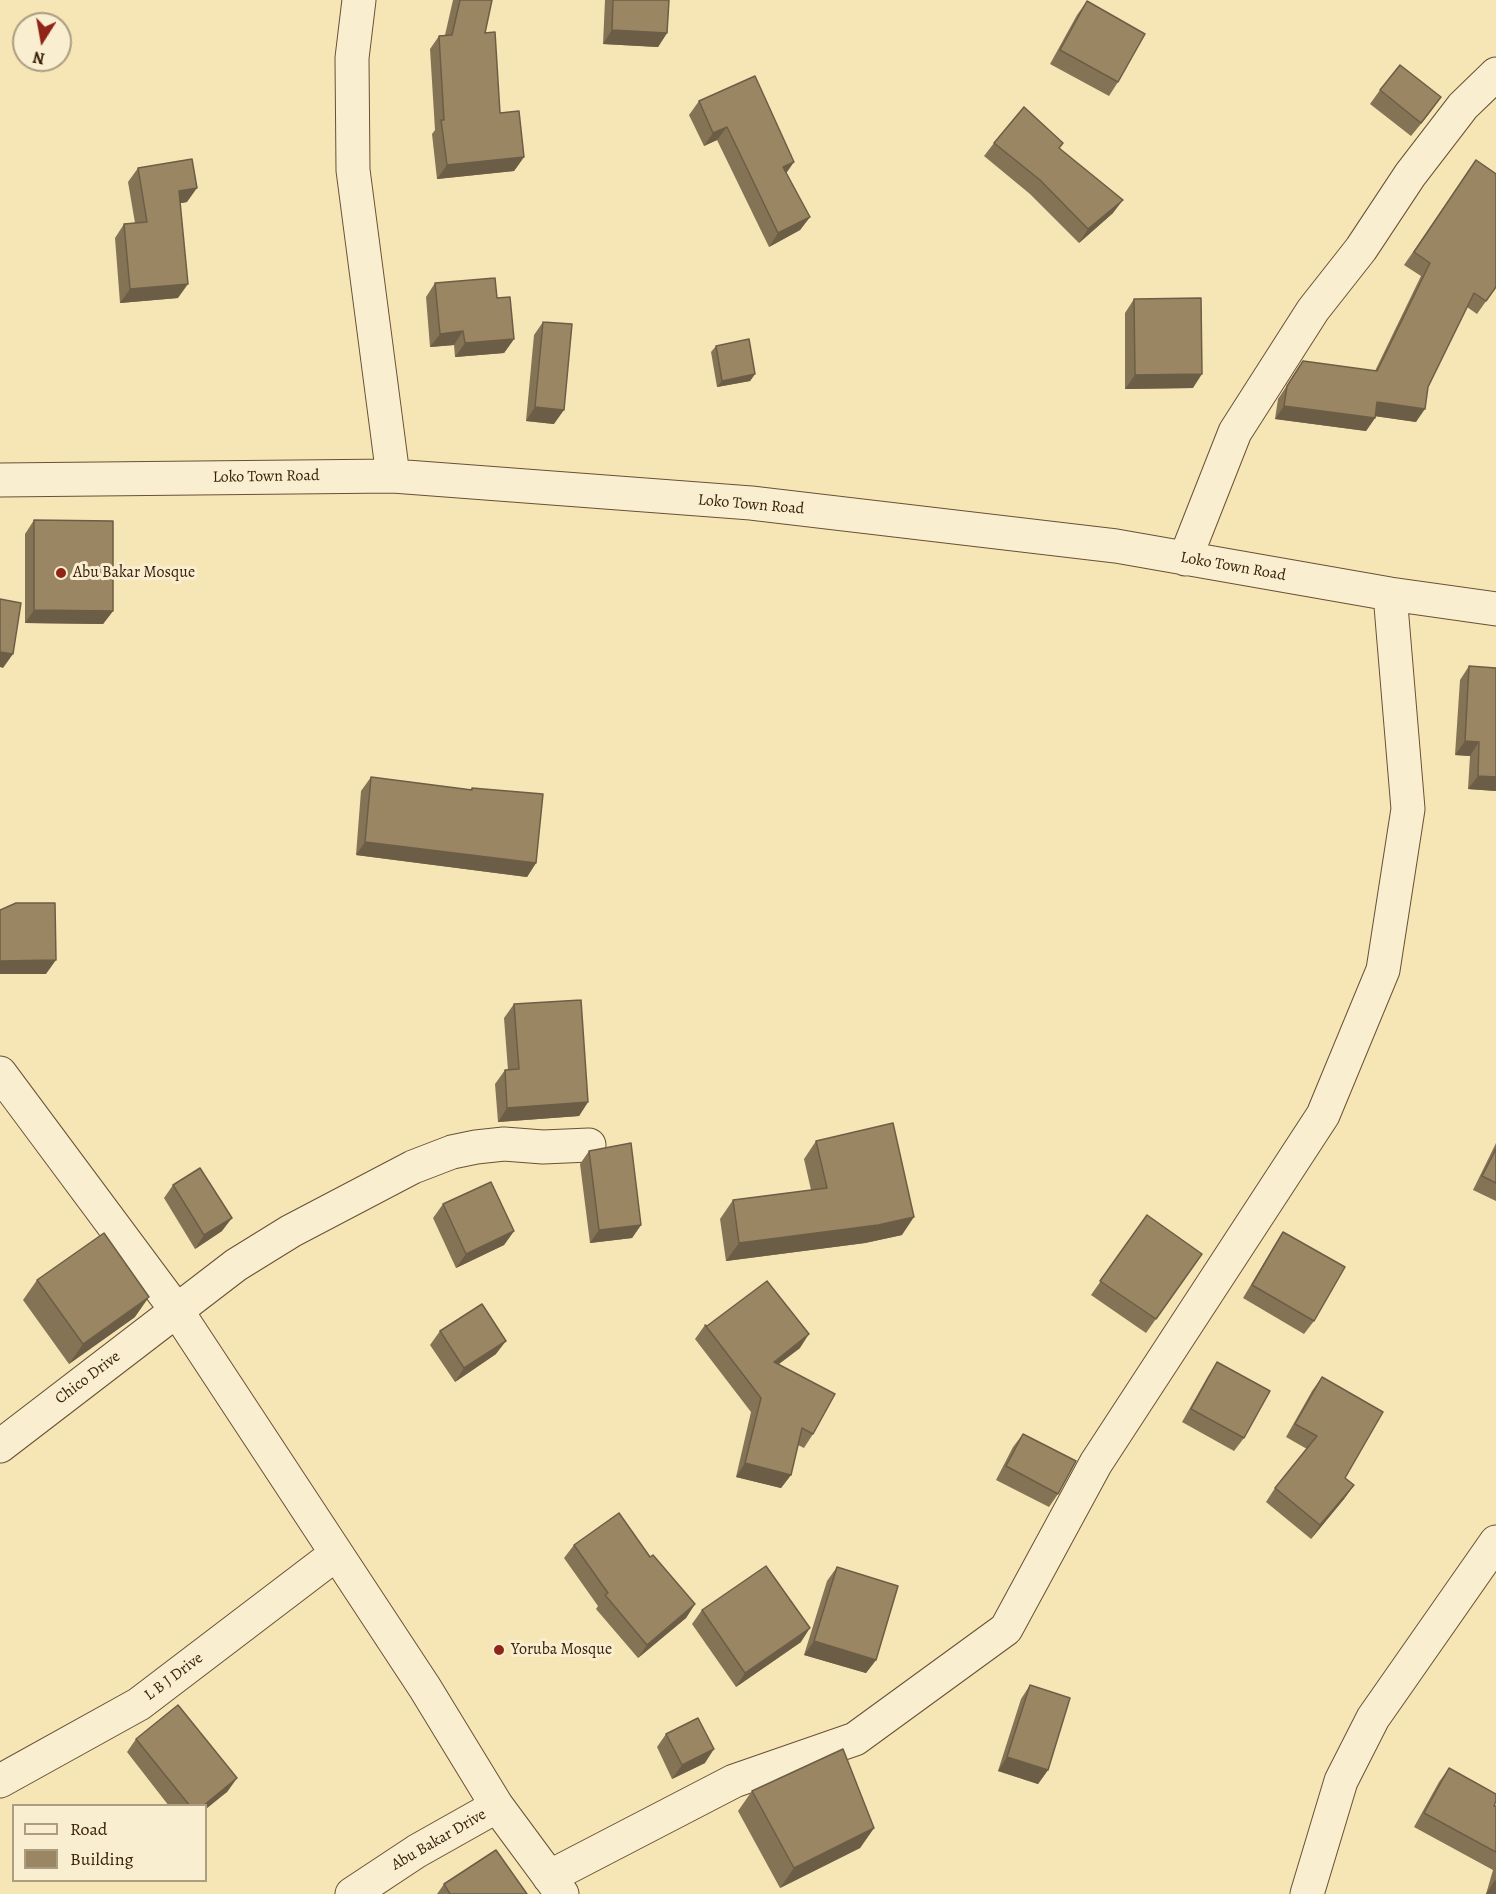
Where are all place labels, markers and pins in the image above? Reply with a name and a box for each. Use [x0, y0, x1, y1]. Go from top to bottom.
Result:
place label: Abu Bakar Mosque [73, 563, 195, 583]
marker: Abu Bakar Mosque [54, 566, 68, 580]
place label: Yoruba Mosque [511, 1640, 612, 1660]
marker: Yoruba Mosque [492, 1643, 506, 1657]

